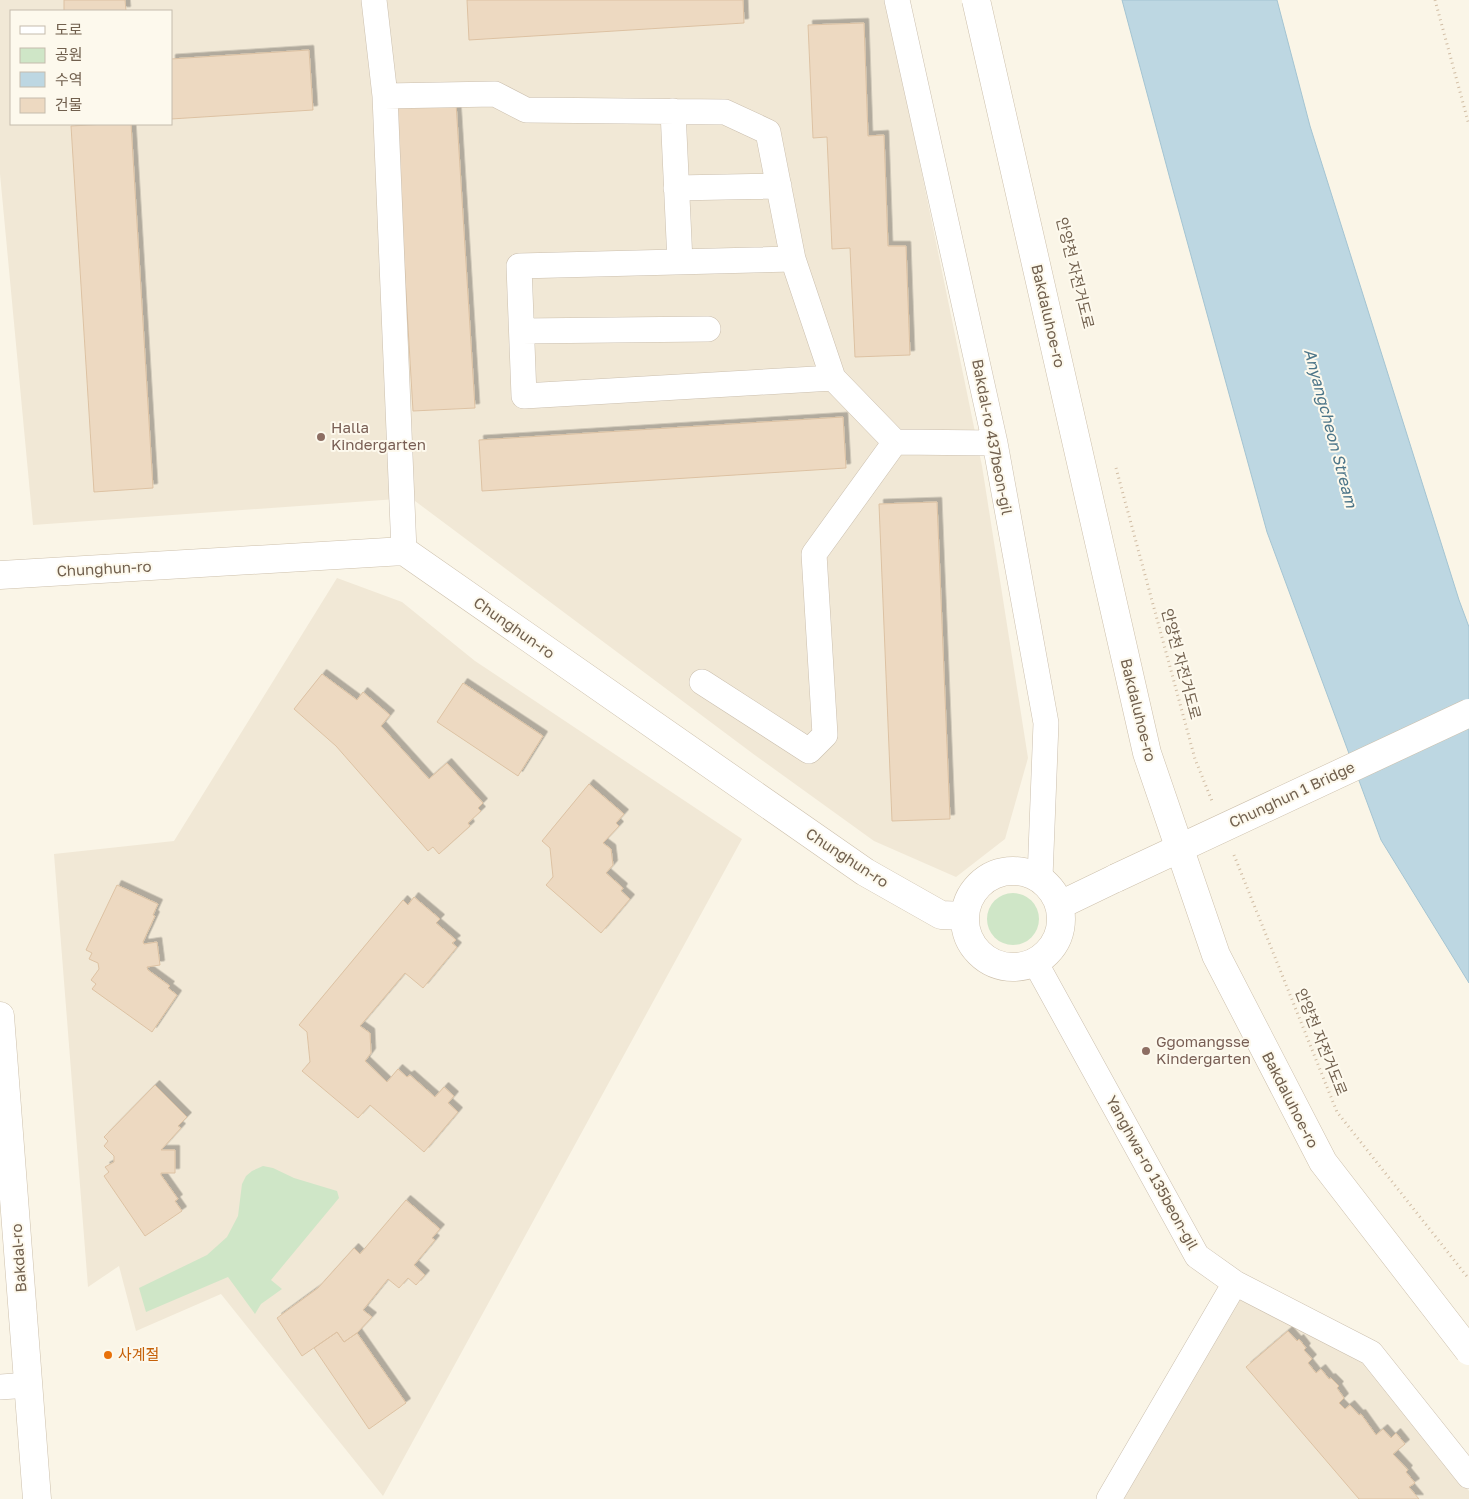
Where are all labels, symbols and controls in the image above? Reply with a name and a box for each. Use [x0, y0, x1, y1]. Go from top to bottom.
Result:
legend [10, 10, 172, 125]
text: 도로 [55, 20, 83, 38]
text: 공원 [55, 45, 83, 63]
text: 수역 [55, 70, 83, 88]
text: 건물 [55, 95, 83, 113]
street label: 안양천 자전거도로 [1053, 215, 1099, 330]
street label: Bakdaluhoe-ro [1028, 262, 1070, 369]
water label: Anyangcheon Stream [1300, 346, 1362, 510]
street label: Bakdal-ro 437beon-gil [969, 357, 1017, 517]
place label: Halla Kindergarten [331, 418, 426, 453]
marker: Halla Kindergarten [315, 431, 327, 443]
street label: Chunghun-ro [56, 557, 152, 579]
street label: Chunghun-ro [471, 593, 559, 662]
street label: 안양천 자전거도로 [1158, 606, 1205, 721]
street label: Bakdaluhoe-ro [1117, 656, 1160, 763]
street label: Chunghun 1 Bridge [1226, 757, 1357, 831]
street label: Chunghun-ro [803, 824, 892, 891]
street label: 안양천 자전거도로 [1292, 985, 1352, 1098]
place label: Ggomangsse Kindergarten [1156, 1032, 1251, 1067]
marker: Ggomangsse Kindergarten [1140, 1045, 1152, 1057]
street label: Bakdaluhoe-ro [1259, 1048, 1323, 1151]
street label: Yanghwa-ro 135beon-gil [1103, 1092, 1203, 1253]
street label: Bakdal-ro [7, 1223, 29, 1293]
place label: 사계절 [118, 1345, 159, 1363]
marker: 사계절 [102, 1349, 114, 1361]

